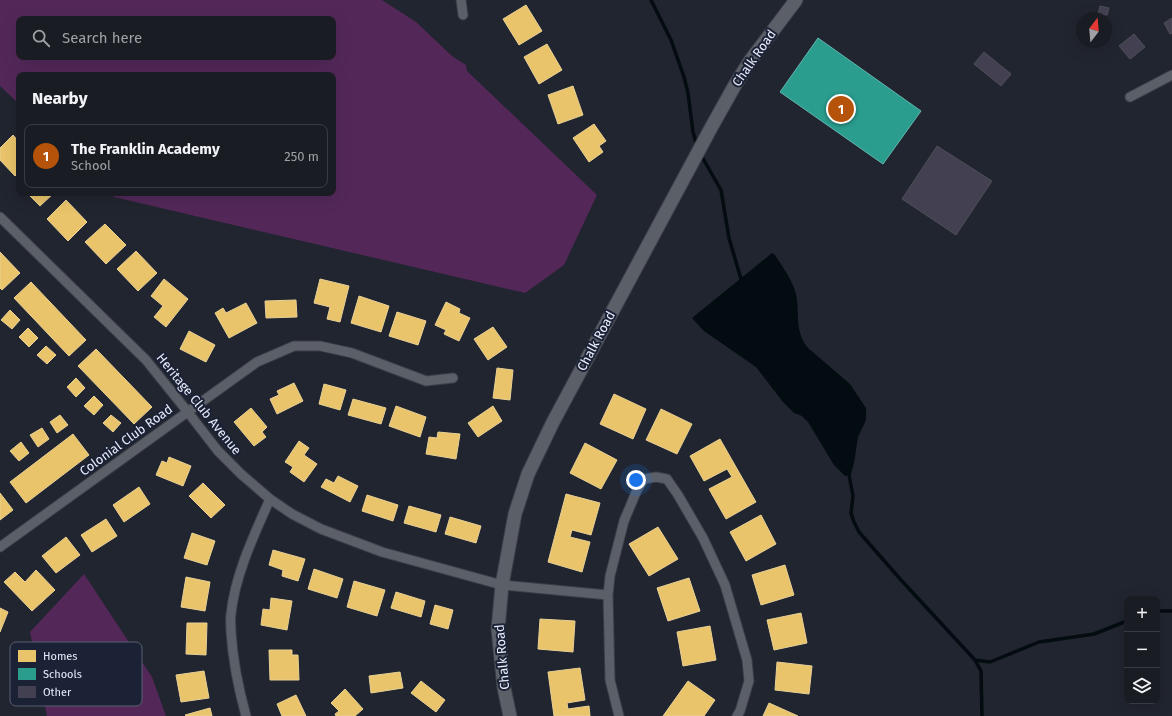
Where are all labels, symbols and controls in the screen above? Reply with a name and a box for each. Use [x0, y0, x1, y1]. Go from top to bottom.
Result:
north arrow [1076, 12, 1112, 48]
search box [16, 16, 336, 60]
icon: search [30, 27, 52, 49]
street label: Chalk Road [729, 27, 779, 89]
text: Search here [62, 29, 142, 47]
text: Nearby [32, 88, 87, 109]
pin: 1 [828, 94, 854, 124]
text: The Franklin Academy [71, 140, 220, 158]
text: 1 [43, 149, 49, 164]
text: 250 m [284, 149, 319, 164]
text: School [71, 158, 111, 173]
street label: Chalk Road [574, 309, 618, 373]
street label: Heritage Club Avenue [153, 350, 245, 458]
street label: Colonial Club Road [77, 401, 175, 479]
your location [626, 470, 646, 490]
map controls [1124, 596, 1160, 704]
button: + [1124, 596, 1160, 632]
street label: Chalk Road [492, 624, 512, 690]
button: − [1124, 632, 1160, 668]
legend [10, 642, 142, 706]
text: Homes [43, 650, 77, 663]
text: Schools [43, 668, 82, 681]
button: layers [1124, 668, 1160, 704]
text: Other [43, 686, 72, 699]

